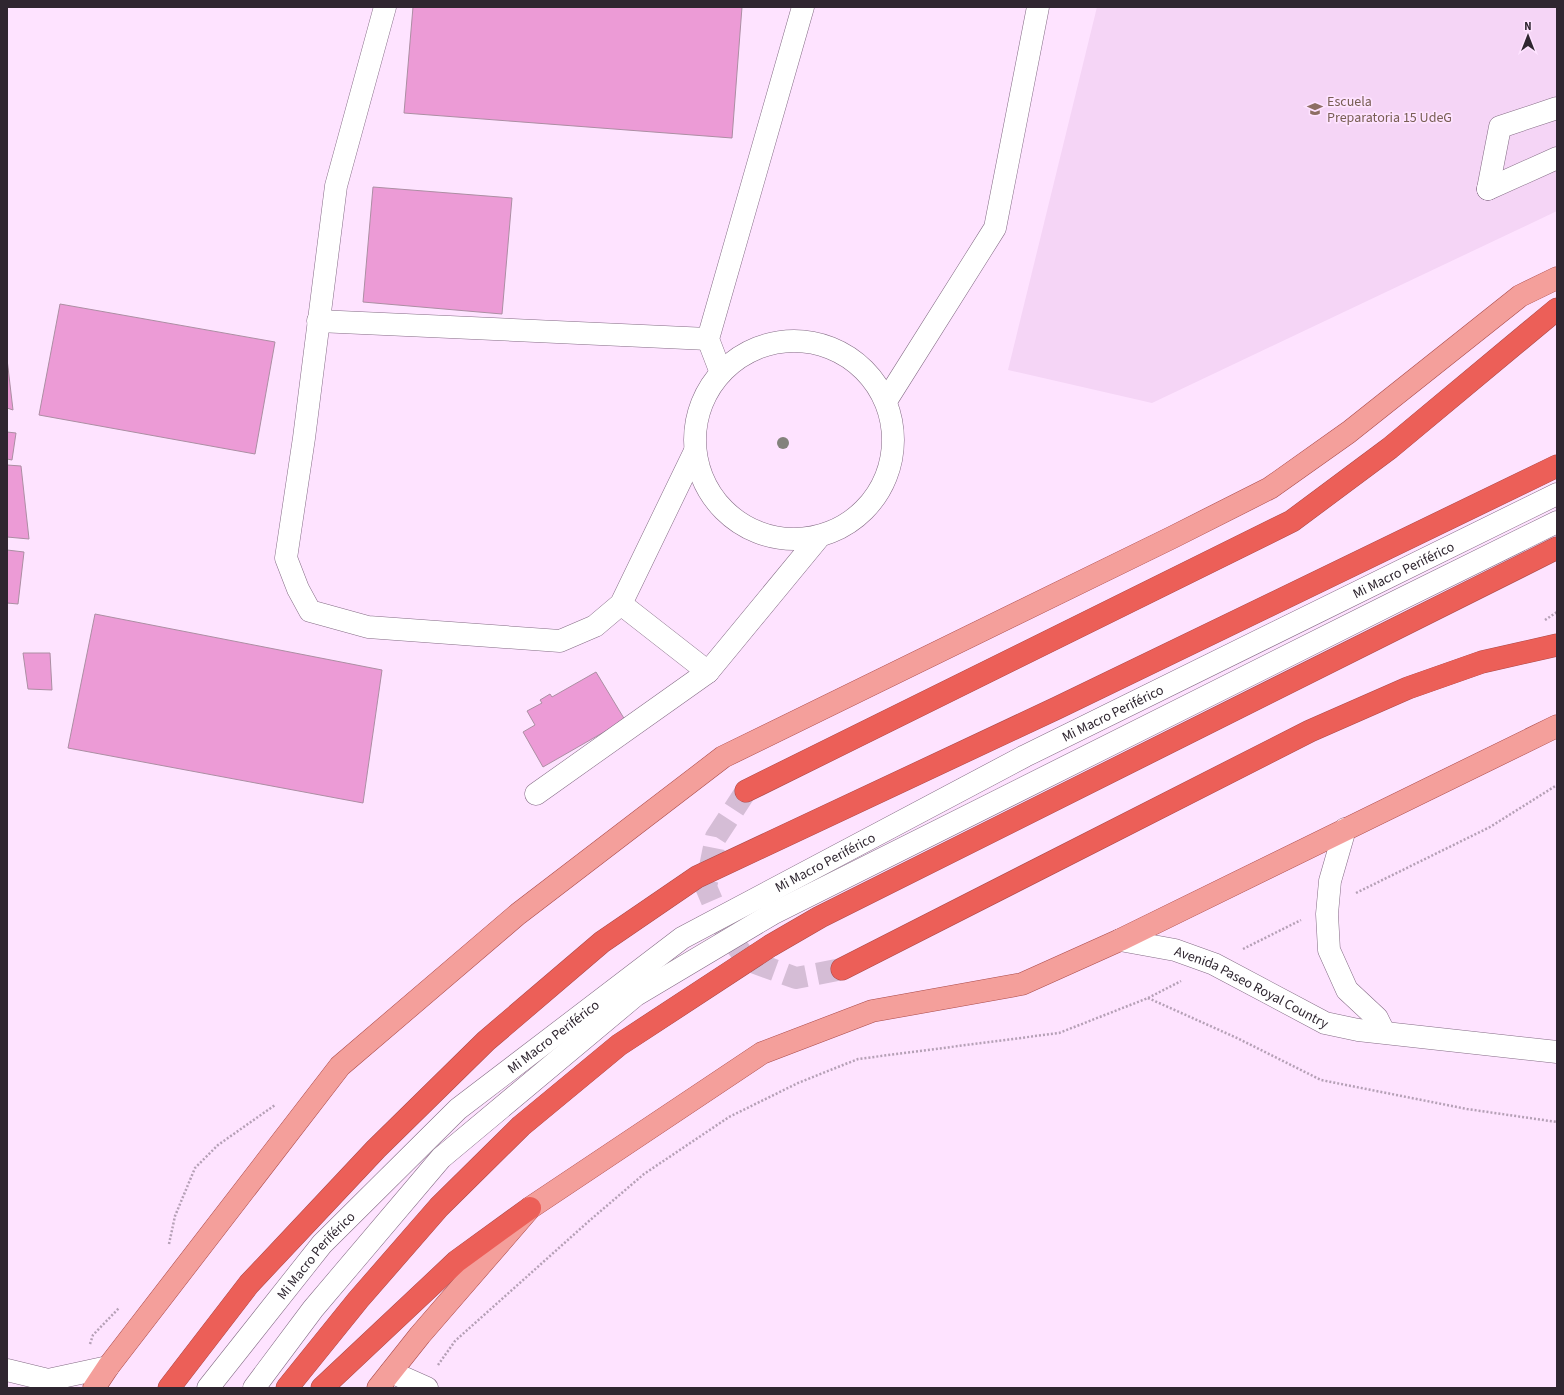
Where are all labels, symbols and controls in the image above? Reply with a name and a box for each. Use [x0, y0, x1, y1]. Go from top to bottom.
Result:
north arrow [1508, 16, 1548, 56]
text: N [1524, 19, 1532, 34]
place label: Escuela Preparatoria 15 UdeG [1327, 92, 1452, 128]
school or university icon: Escuela Preparatoria 15 UdeG [1306, 100, 1324, 118]
street label: Mi Macro Periférico [1349, 537, 1458, 604]
street label: Mi Macro Periférico [1059, 680, 1167, 747]
street label: Mi Macro Periférico [772, 828, 879, 898]
street label: Avenida Paseo Royal Country [1171, 942, 1332, 1034]
street label: Mi Macro Periférico [504, 996, 604, 1079]
street label: Mi Macro Periférico [273, 1207, 360, 1304]

